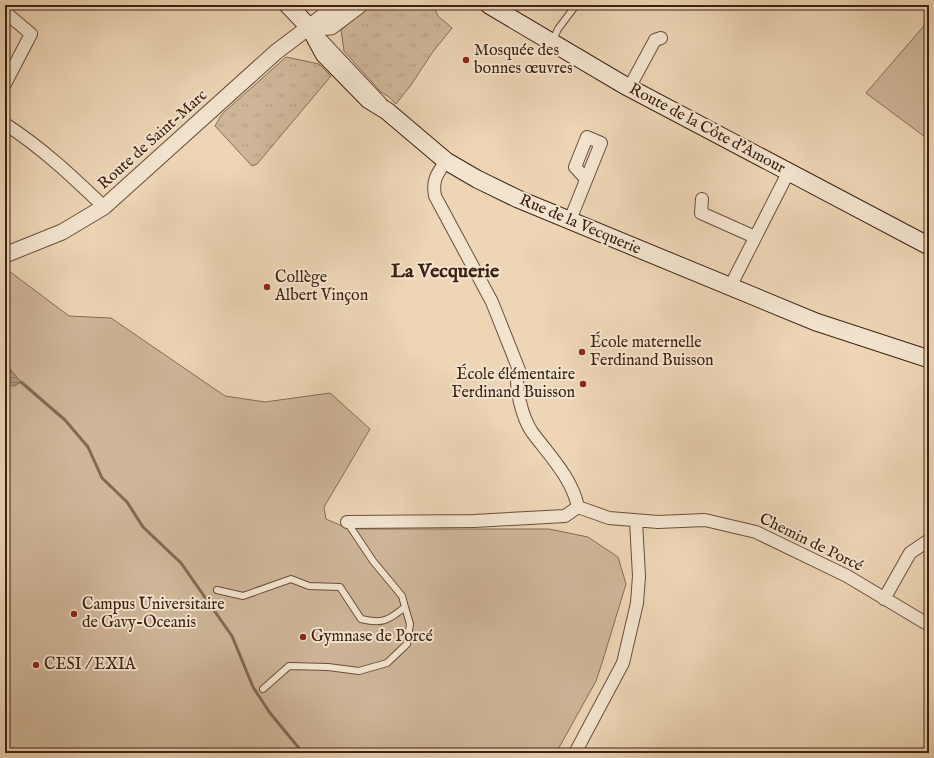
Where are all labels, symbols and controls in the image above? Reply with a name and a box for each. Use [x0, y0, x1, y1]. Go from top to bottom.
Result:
place label: Mosquée des bonnes œuvres [474, 41, 573, 79]
marker: Mosquée des bonnes œuvres [461, 55, 471, 65]
street label: Route de la Côte d'Amour [626, 79, 789, 179]
street label: Route de Saint-Marc [94, 86, 212, 194]
street label: Rue de la Vecquerie [516, 190, 644, 260]
district label: La Vecquerie [391, 259, 500, 284]
place label: Collège Albert Vinçon [274, 268, 369, 306]
marker: Collège Albert Vinçon [262, 282, 272, 292]
place label: École maternelle Ferdinand Buisson [590, 331, 714, 371]
marker: École maternelle Ferdinand Buisson [577, 347, 587, 357]
place label: École élémentaire Ferdinand Buisson [451, 363, 575, 403]
marker: École élémentaire Ferdinand Buisson [578, 379, 588, 389]
street label: Chemin de Porcé [756, 509, 866, 577]
place label: Campus Universitaire de Gavy-Oceanis [82, 595, 225, 633]
marker: Campus Universitaire de Gavy-Oceanis [69, 609, 79, 619]
place label: Gymnase de Porcé [311, 627, 433, 647]
marker: Gymnase de Porcé [298, 632, 308, 642]
place label: CESI / EXIA [44, 655, 137, 675]
marker: CESI / EXIA [31, 660, 41, 670]

